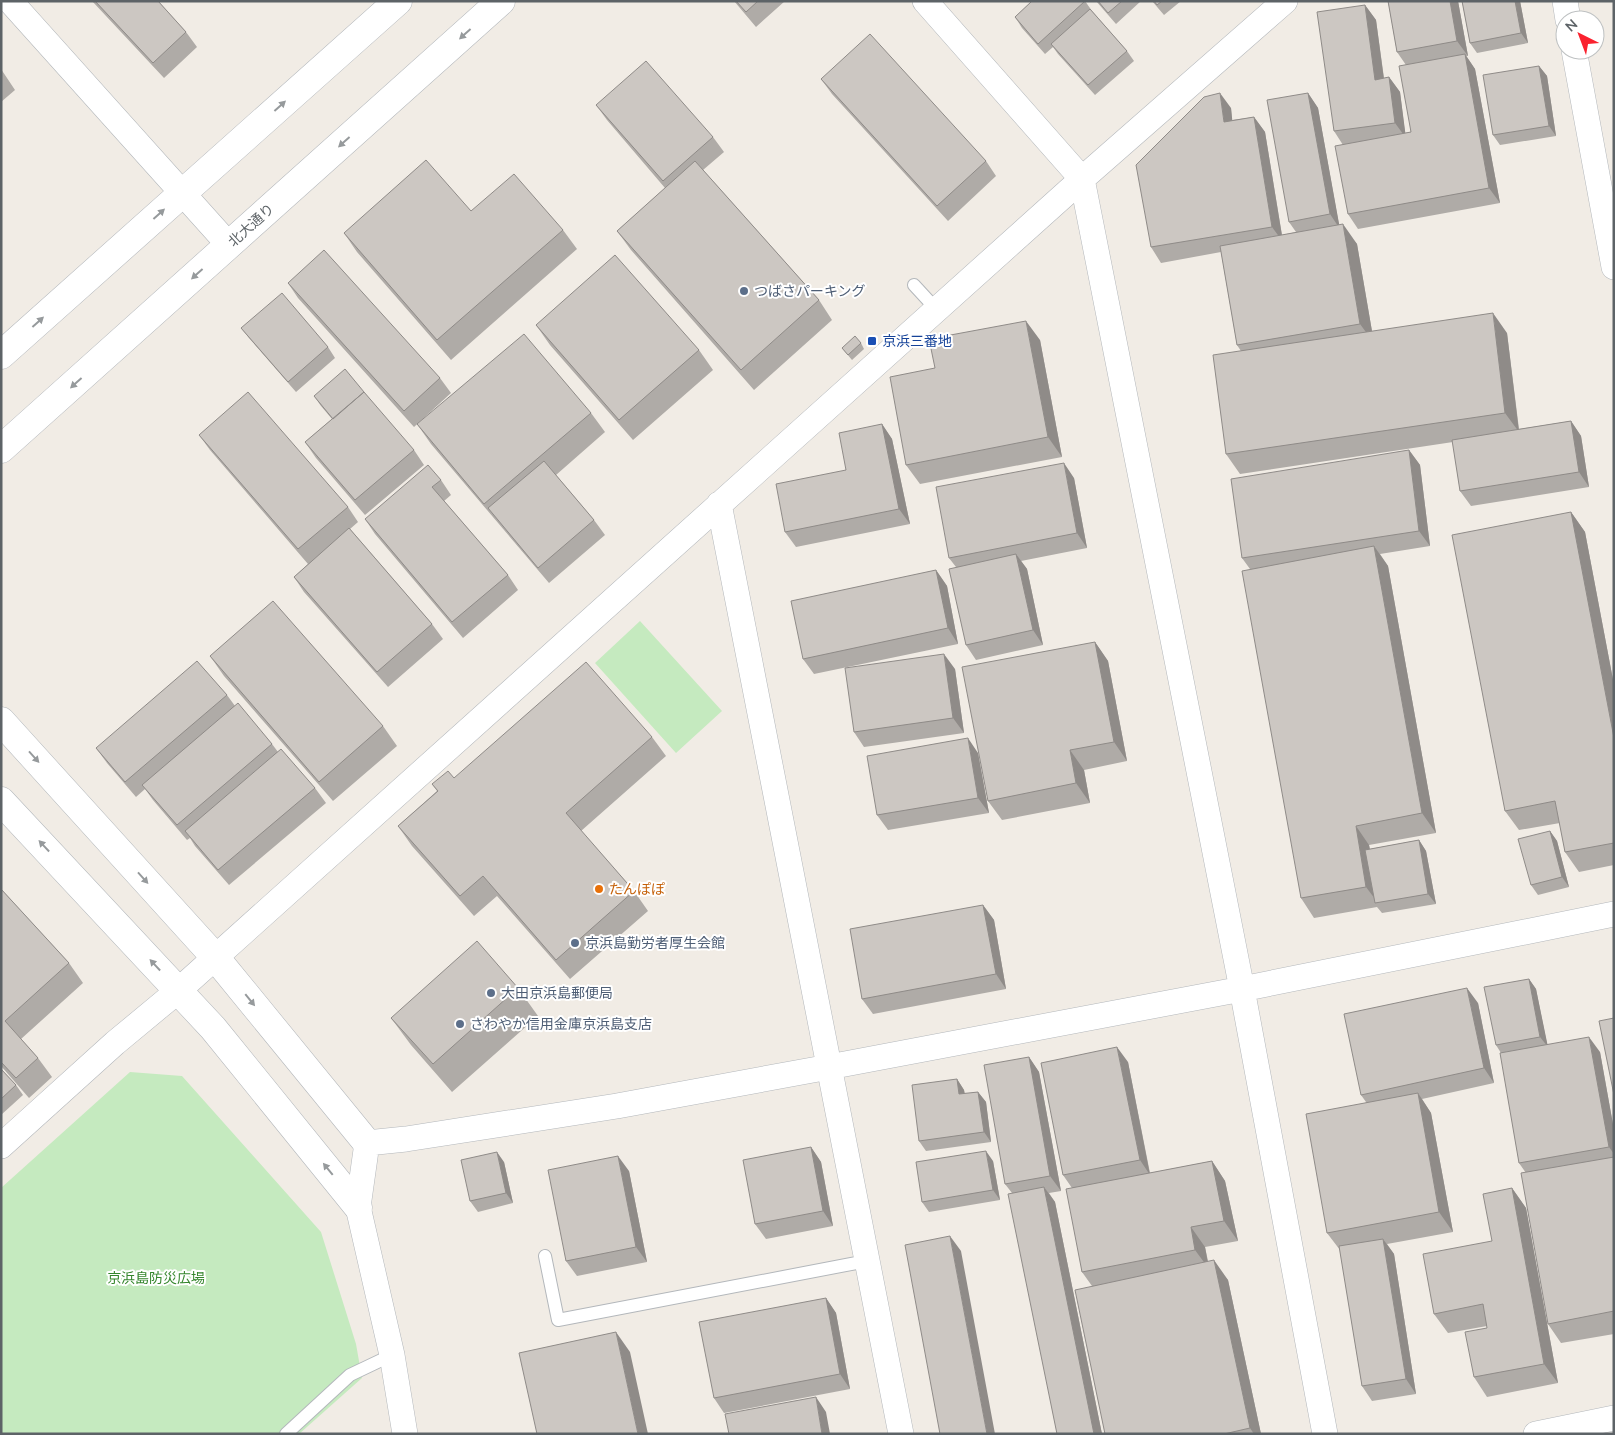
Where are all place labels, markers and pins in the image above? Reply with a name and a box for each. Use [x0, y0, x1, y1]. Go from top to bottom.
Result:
place label: つばさパーキング [754, 282, 866, 301]
marker: つばさパーキング [738, 285, 750, 297]
place label: 京浜三番地 [882, 332, 952, 351]
marker: 京浜三番地 [866, 335, 878, 347]
place label: たんぽぽ [609, 880, 665, 899]
marker: たんぽぽ [593, 883, 605, 895]
place label: 京浜島勤労者厚生会館 [585, 934, 725, 953]
marker: 京浜島勤労者厚生会館 [569, 937, 581, 949]
place label: 大田京浜島郵便局 [501, 984, 613, 1003]
marker: 大田京浜島郵便局 [485, 987, 497, 999]
place label: さわやか信用金庫京浜島支店 [470, 1015, 652, 1034]
marker: さわやか信用金庫京浜島支店 [454, 1018, 466, 1030]

